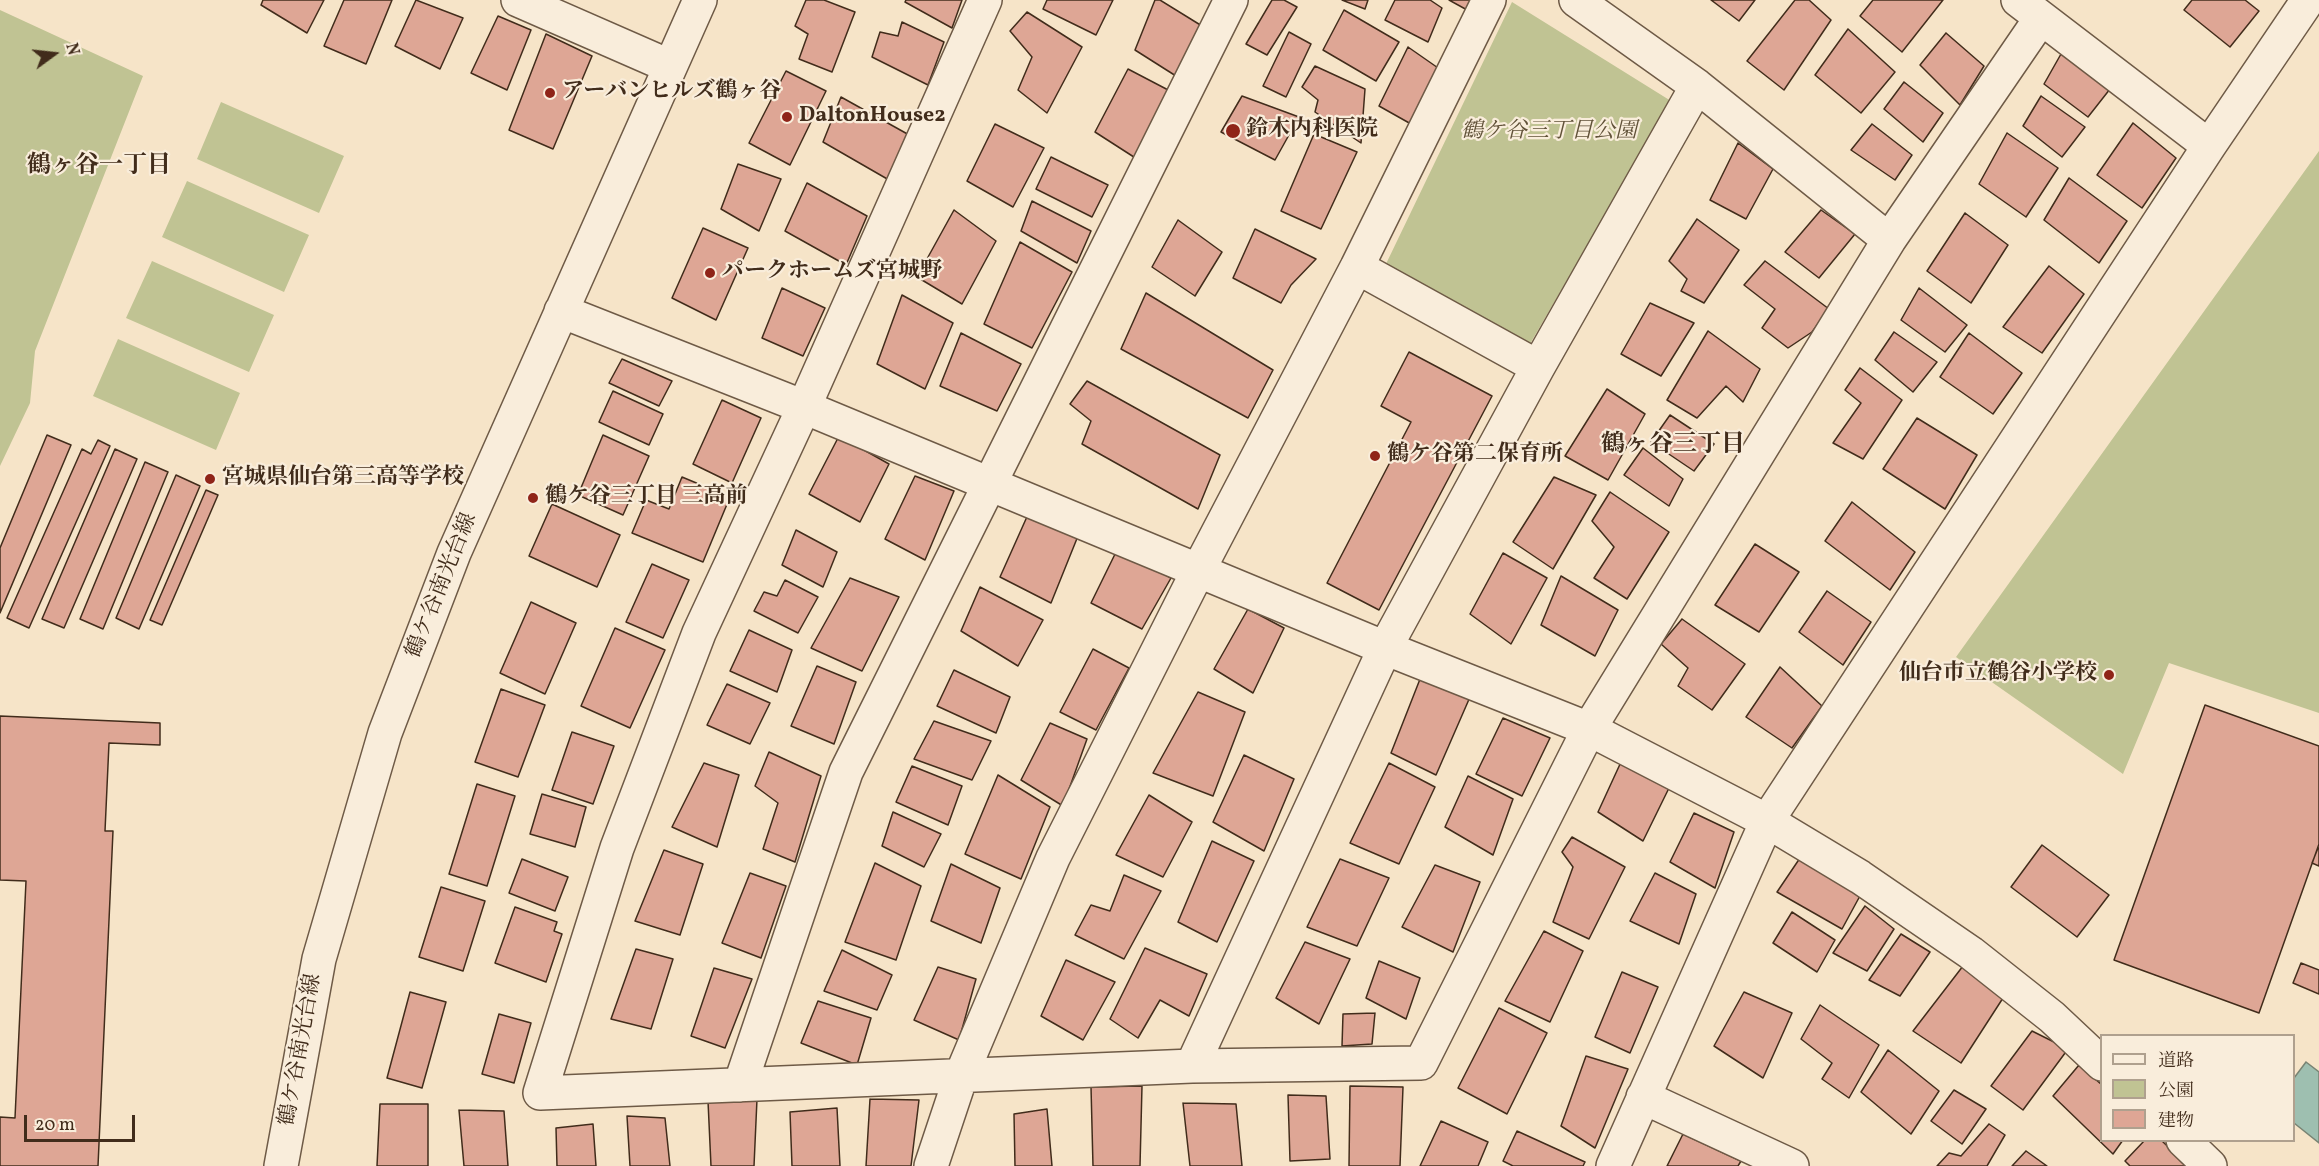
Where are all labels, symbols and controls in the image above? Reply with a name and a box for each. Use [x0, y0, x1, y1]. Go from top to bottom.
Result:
north arrow [24, 24, 84, 84]
text: N [59, 41, 84, 58]
place label: アーバンヒルズ鶴ヶ谷 [562, 80, 781, 106]
marker: アーバンヒルズ鶴ヶ谷 [543, 86, 557, 100]
place label: DaltonHouse2 [799, 104, 946, 130]
marker: DaltonHouse2 [780, 110, 794, 124]
place label: 鈴木内科医院 [1246, 118, 1378, 144]
park label: 鶴ケ谷三丁目公園 [1461, 120, 1637, 146]
marker: 鈴木内科医院 [1224, 122, 1242, 140]
district label: 鶴ヶ谷一丁目 [27, 154, 171, 182]
place label: パークホームズ宮城野 [722, 260, 942, 286]
marker: パークホームズ宮城野 [703, 266, 717, 280]
district label: 鶴ヶ谷三丁目 [1601, 433, 1745, 461]
place label: 鶴ケ谷第二保育所 [1387, 443, 1563, 469]
marker: 鶴ケ谷第二保育所 [1368, 449, 1382, 463]
place label: 宮城県仙台第三高等学校 [222, 466, 464, 492]
marker: 宮城県仙台第三高等学校 [203, 472, 217, 486]
place label: 鶴ケ谷三丁目 三高前 [545, 485, 747, 511]
marker: 鶴ケ谷三丁目 三高前 [526, 491, 540, 505]
street label: 鶴ケ谷南光台線 [402, 510, 484, 662]
place label: 仙台市立鶴谷小学校 [1899, 662, 2097, 688]
marker: 仙台市立鶴谷小学校 [2102, 668, 2116, 682]
street label: 鶴ケ谷南光台線 [276, 972, 328, 1128]
legend [2100, 1034, 2295, 1142]
text: 道路 [2158, 1049, 2194, 1074]
text: 公園 [2158, 1079, 2194, 1104]
scale bar [27, 1103, 138, 1141]
text: 建物 [2158, 1109, 2194, 1134]
text: 20 m [35, 1113, 75, 1138]

